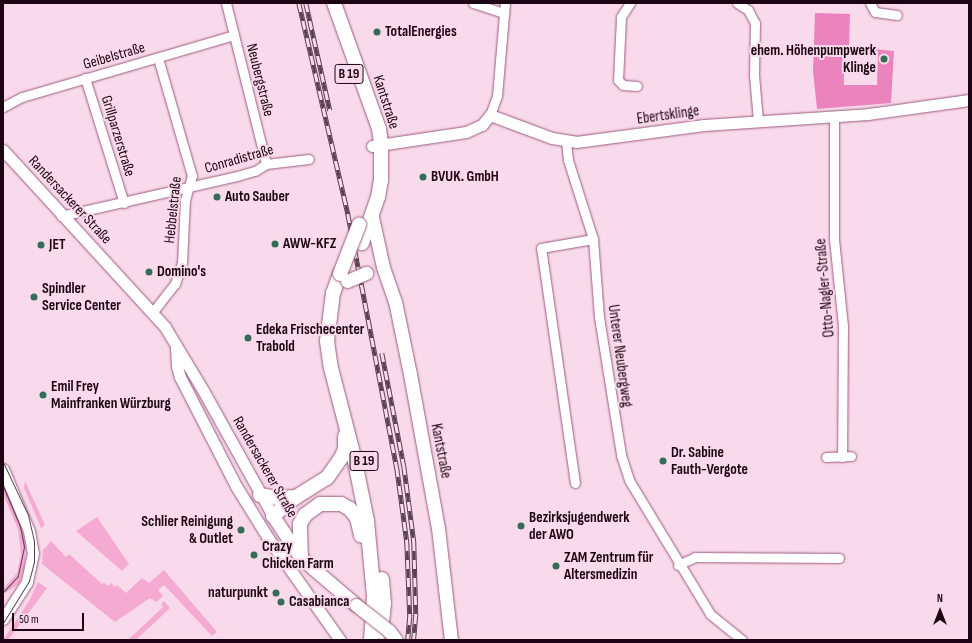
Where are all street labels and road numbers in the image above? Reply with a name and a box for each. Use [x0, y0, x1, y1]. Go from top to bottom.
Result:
street label: Geibelstraße [81, 39, 147, 73]
street label: Neubergstraße [242, 42, 278, 118]
road number: B 19 [334, 62, 364, 86]
street label: Kantstraße [369, 73, 403, 131]
street label: Grillparzerstraße [97, 93, 139, 179]
street label: Ebertsklinge [636, 102, 700, 128]
street label: Conradistraße [202, 141, 276, 177]
street label: Randersackerer Straße [25, 152, 115, 248]
street label: Hebbelstraße [161, 176, 185, 244]
street label: Otto-Nagler-Straße [812, 238, 838, 338]
street label: Unterer Neubergweg [604, 303, 636, 409]
street label: Randersackerer Straße [229, 413, 301, 521]
street label: Kantstraße [427, 422, 455, 480]
road number: B 19 [349, 449, 379, 473]

